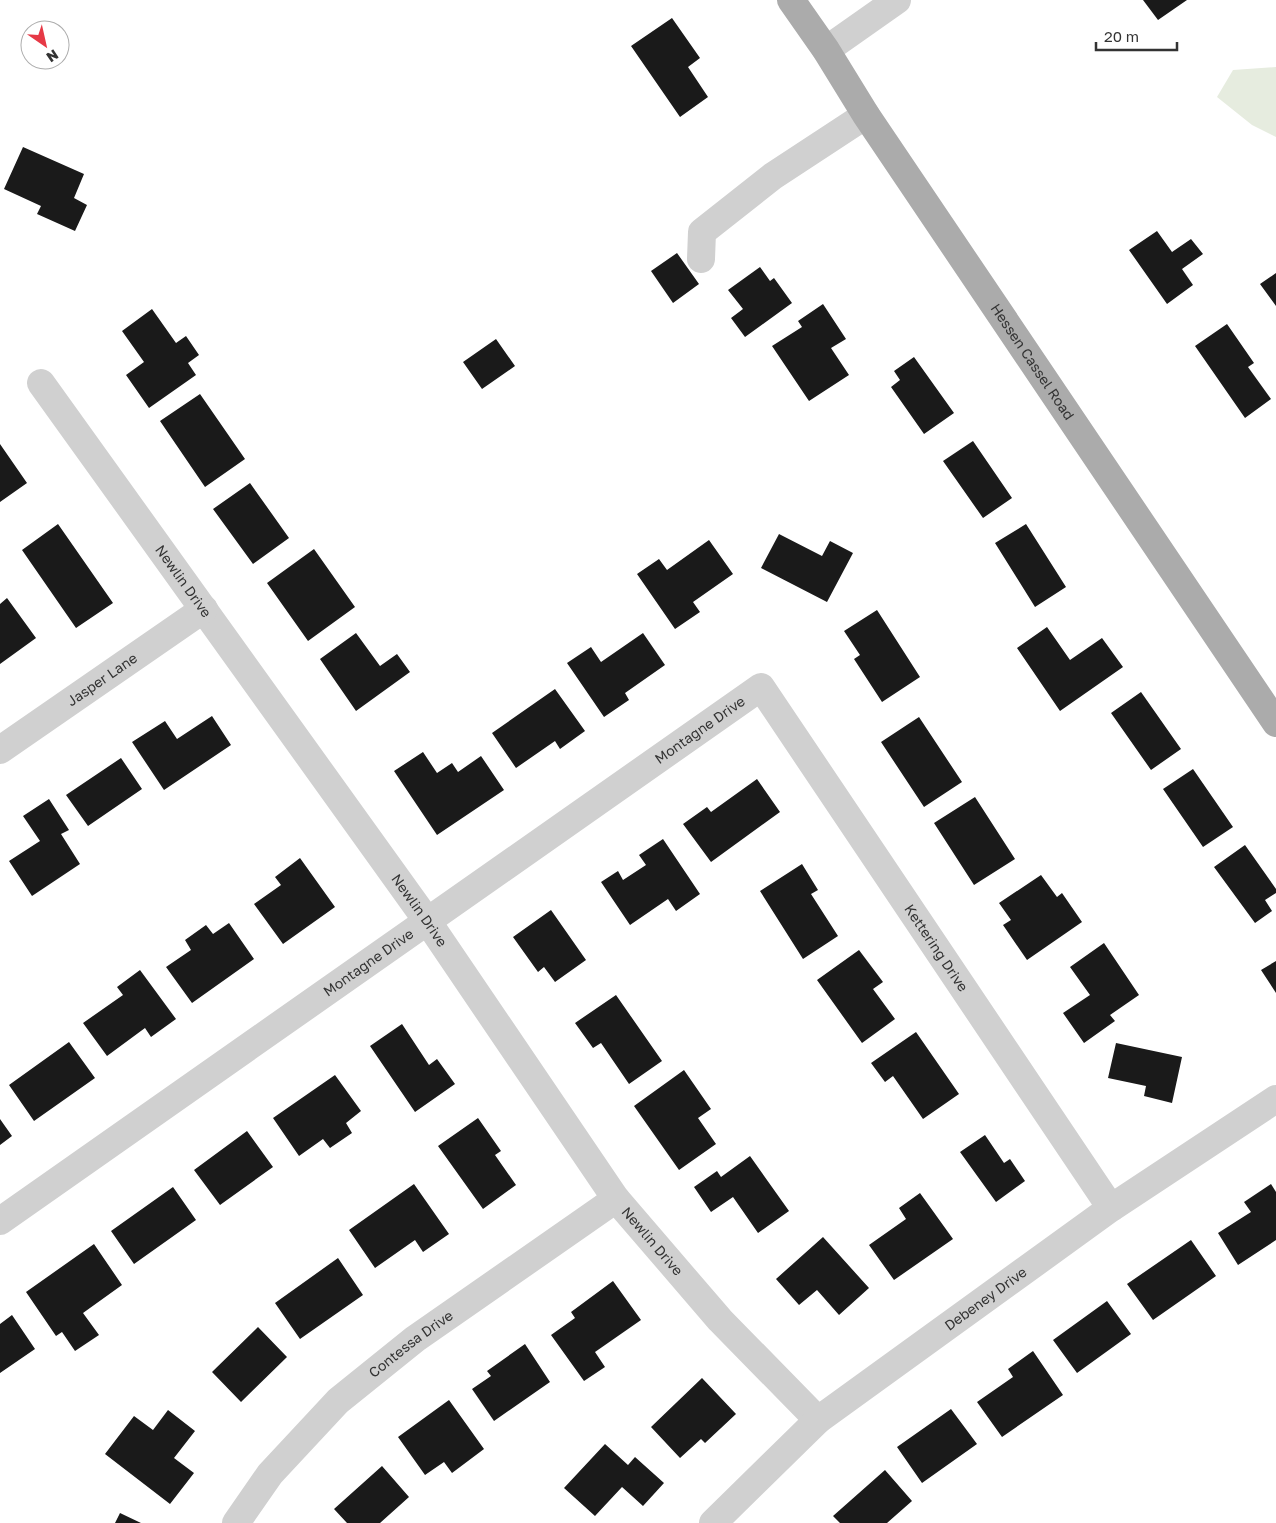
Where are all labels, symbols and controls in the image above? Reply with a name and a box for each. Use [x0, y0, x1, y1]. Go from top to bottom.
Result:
north arrow [20, 20, 70, 70]
scale bar [1096, 20, 1177, 52]
text: 20 m [1104, 27, 1139, 45]
text: N [43, 46, 62, 66]
street label: Hessen Cassel Road [988, 300, 1078, 423]
street label: Newlin Drive [152, 541, 215, 620]
street label: Jasper Lane [63, 649, 140, 709]
street label: Montagne Drive [651, 692, 748, 767]
street label: Newlin Drive [388, 870, 451, 950]
street label: Kettering Drive [901, 901, 972, 994]
street label: Montagne Drive [320, 925, 416, 1000]
street label: Newlin Drive [619, 1203, 687, 1279]
street label: Debeney Drive [941, 1263, 1030, 1334]
street label: Contessa Drive [365, 1306, 456, 1381]

